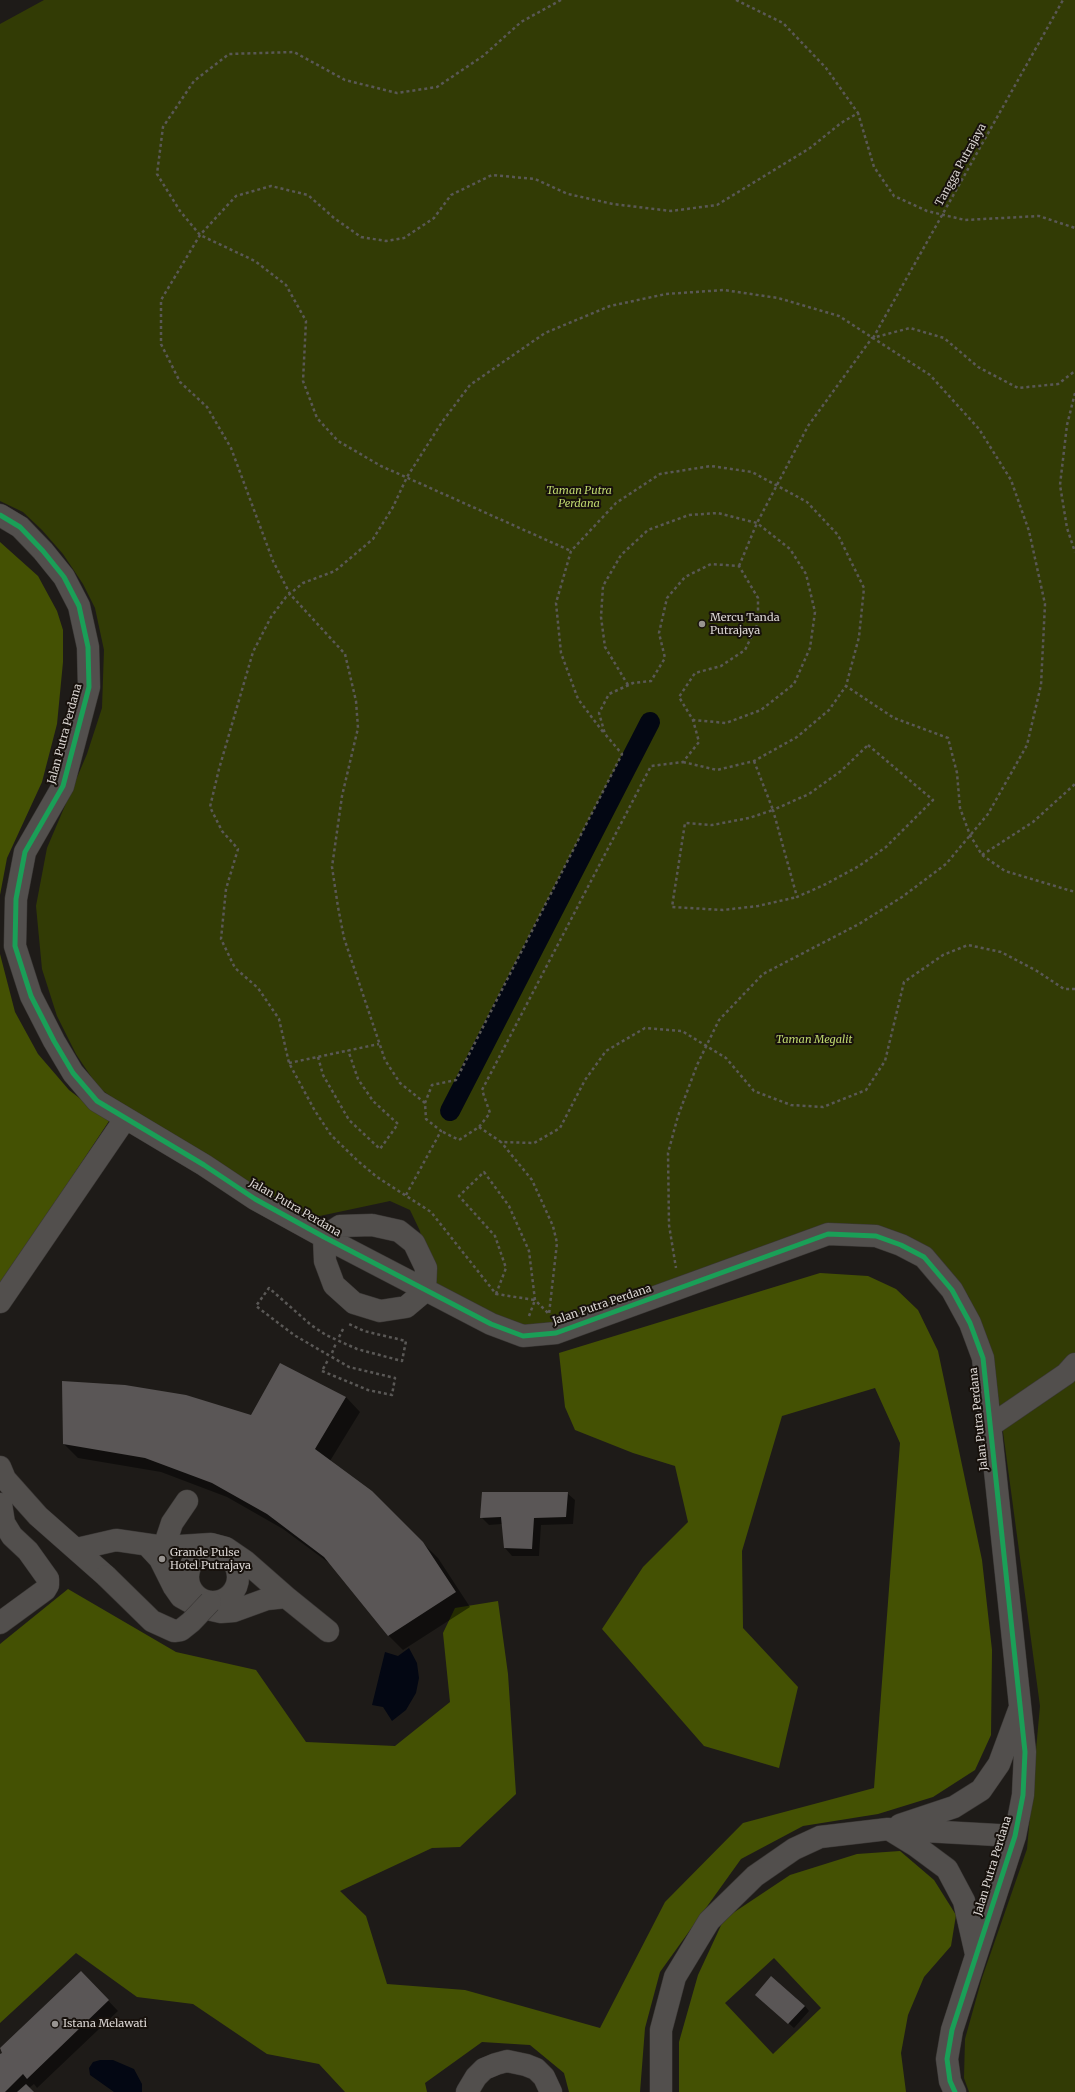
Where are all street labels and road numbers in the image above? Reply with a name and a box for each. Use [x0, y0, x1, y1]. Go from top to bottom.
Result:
street label: Tangga Putrajaya [933, 121, 989, 209]
street label: Jalan Putra Perdana [45, 682, 85, 786]
street label: Jalan Putra Perdana [247, 1176, 343, 1240]
street label: Jalan Putra Perdana [551, 1282, 653, 1328]
street label: Jalan Putra Perdana [967, 1367, 991, 1471]
street label: Jalan Putra Perdana [972, 1815, 1014, 1917]

